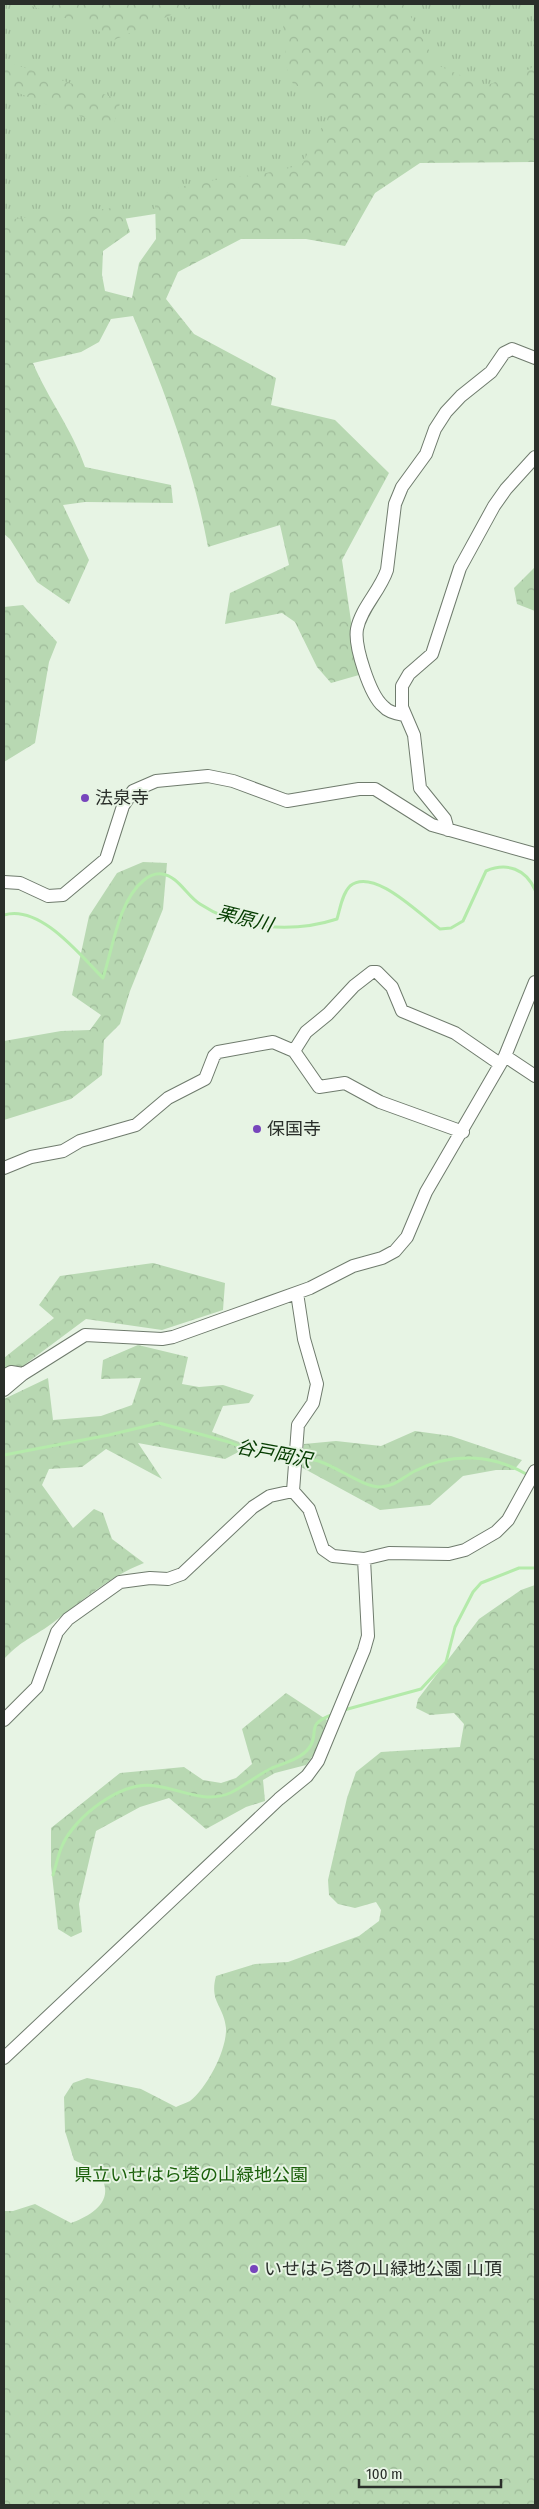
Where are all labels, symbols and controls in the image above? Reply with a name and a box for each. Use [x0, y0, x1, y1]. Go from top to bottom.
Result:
place label: 法泉寺 [95, 787, 149, 809]
marker: 法泉寺 [79, 792, 91, 804]
water label: 栗原川 [214, 900, 277, 937]
place label: 保国寺 [267, 1118, 321, 1140]
marker: 保国寺 [251, 1123, 263, 1135]
water label: 谷戸岡沢 [234, 1435, 316, 1473]
park label: 県立いせはら塔の山緑地公園 [74, 2164, 308, 2186]
place label: いせはら塔の山緑地公園 山頂 [264, 2258, 502, 2280]
marker: いせはら塔の山緑地公園 山頂 [248, 2263, 260, 2275]
scale bar [359, 2456, 502, 2488]
text: 100 m [366, 2465, 403, 2483]

